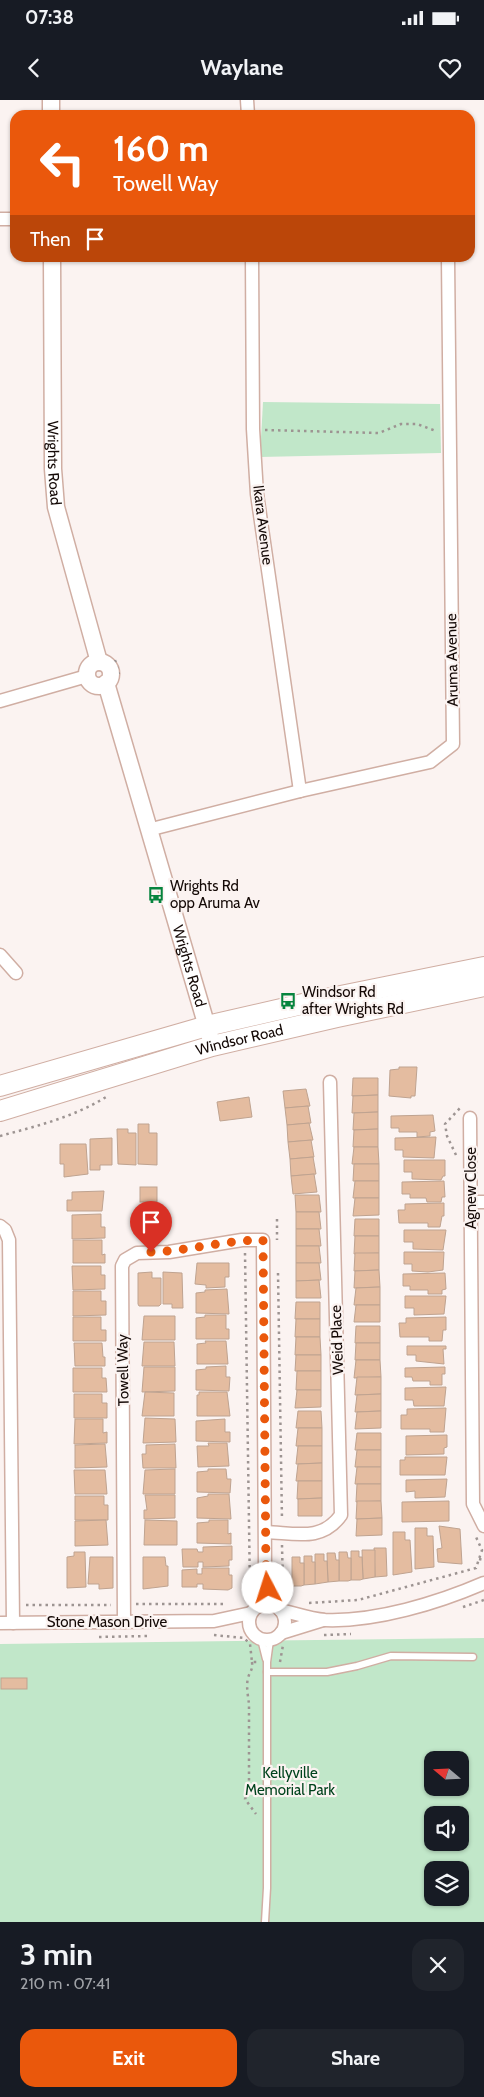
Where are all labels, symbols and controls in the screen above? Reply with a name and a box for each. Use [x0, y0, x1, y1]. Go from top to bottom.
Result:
text: 07:38 [25, 6, 74, 29]
icon: back [20, 54, 48, 82]
text: Waylane [201, 54, 283, 81]
icon: heart [436, 54, 464, 82]
text: 160 m [113, 127, 209, 170]
icon: left [30, 130, 95, 195]
text: Towell Way [113, 170, 219, 197]
icon: arrive [81, 225, 109, 253]
text: Then [30, 228, 71, 251]
street label: Wrights Road [44, 421, 65, 506]
street label: Ikara Avenue [249, 484, 277, 566]
street label: Aruma Avenue [442, 613, 462, 707]
place label: Wrights Rd opp Aruma Av [170, 877, 261, 912]
bus stop icon: Wrights Rd opp Aruma Av [146, 885, 166, 905]
street label: Wrights Road [169, 923, 210, 1009]
place label: Windsor Rd after Wrights Rd [302, 983, 404, 1018]
bus stop icon: Windsor Rd after Wrights Rd [278, 991, 298, 1011]
street label: Windsor Road [194, 1021, 285, 1059]
street label: Agnew Close [462, 1147, 480, 1229]
pin [130, 1201, 172, 1252]
icon: arrive [137, 1208, 165, 1236]
street label: Weid Place [327, 1304, 347, 1375]
street label: Towell Way [113, 1333, 133, 1406]
position arrow [241, 1561, 293, 1613]
street label: Stone Mason Drive [47, 1613, 168, 1631]
north arrow [424, 1751, 469, 1796]
map controls [424, 1751, 469, 1906]
park label: Kellyville Memorial Park [245, 1764, 335, 1799]
button: sound [424, 1806, 469, 1851]
button: layers [424, 1861, 469, 1906]
text: 3 min [20, 1936, 93, 1973]
button: close [412, 1939, 464, 1991]
text: 210 m · 07:41 [20, 1974, 110, 1993]
button: Exit [20, 2029, 237, 2087]
button: Share [247, 2029, 464, 2087]

